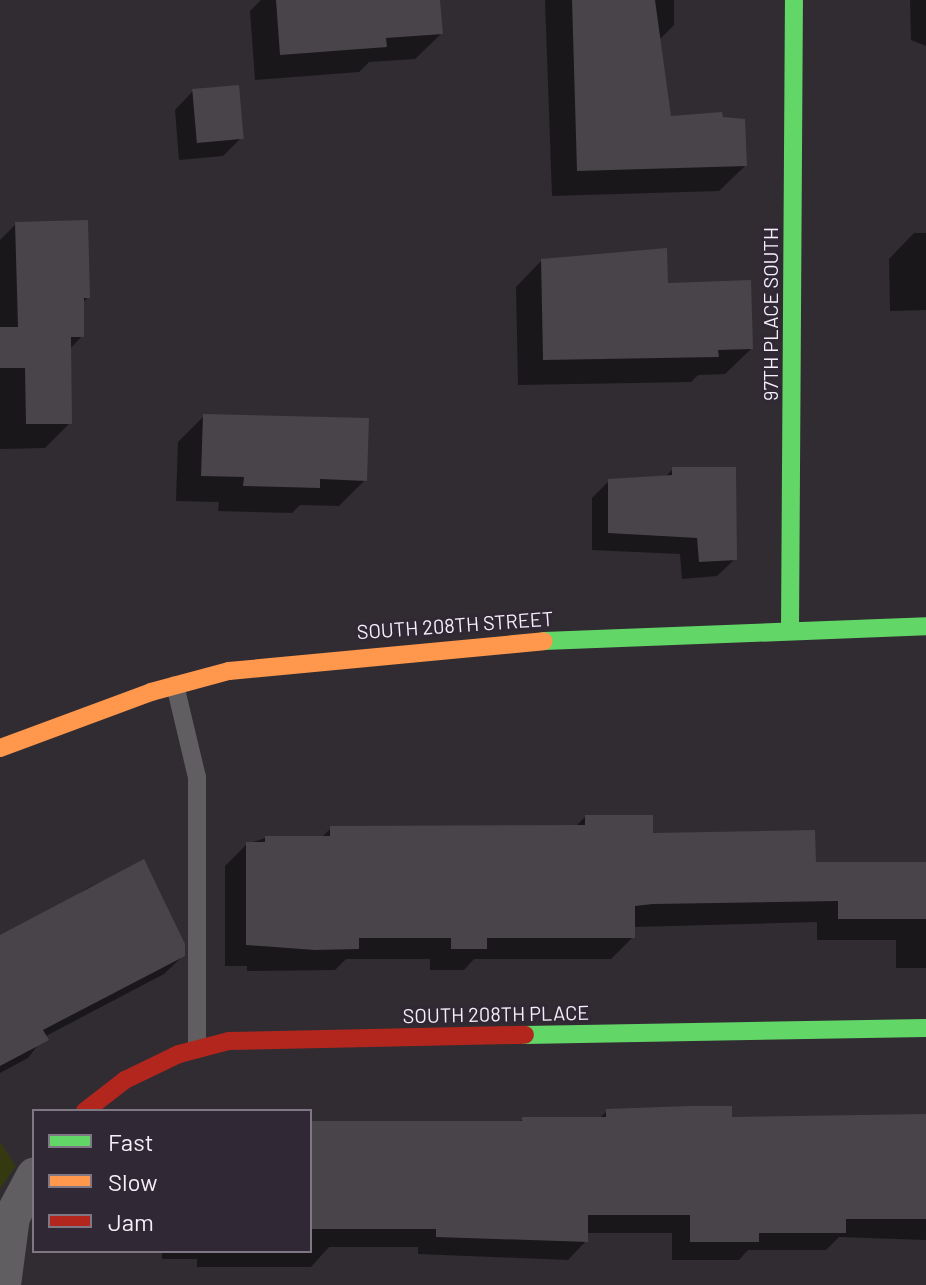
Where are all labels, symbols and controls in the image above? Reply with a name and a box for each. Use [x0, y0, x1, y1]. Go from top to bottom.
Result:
street label: 97TH PLACE SOUTH [758, 227, 782, 401]
street label: SOUTH 208TH STREET [356, 606, 554, 644]
street label: SOUTH 208TH PLACE [402, 1000, 590, 1028]
legend [32, 1109, 312, 1253]
text: Fast [108, 1127, 153, 1156]
text: Slow [108, 1167, 157, 1196]
text: Jam [108, 1207, 154, 1236]

